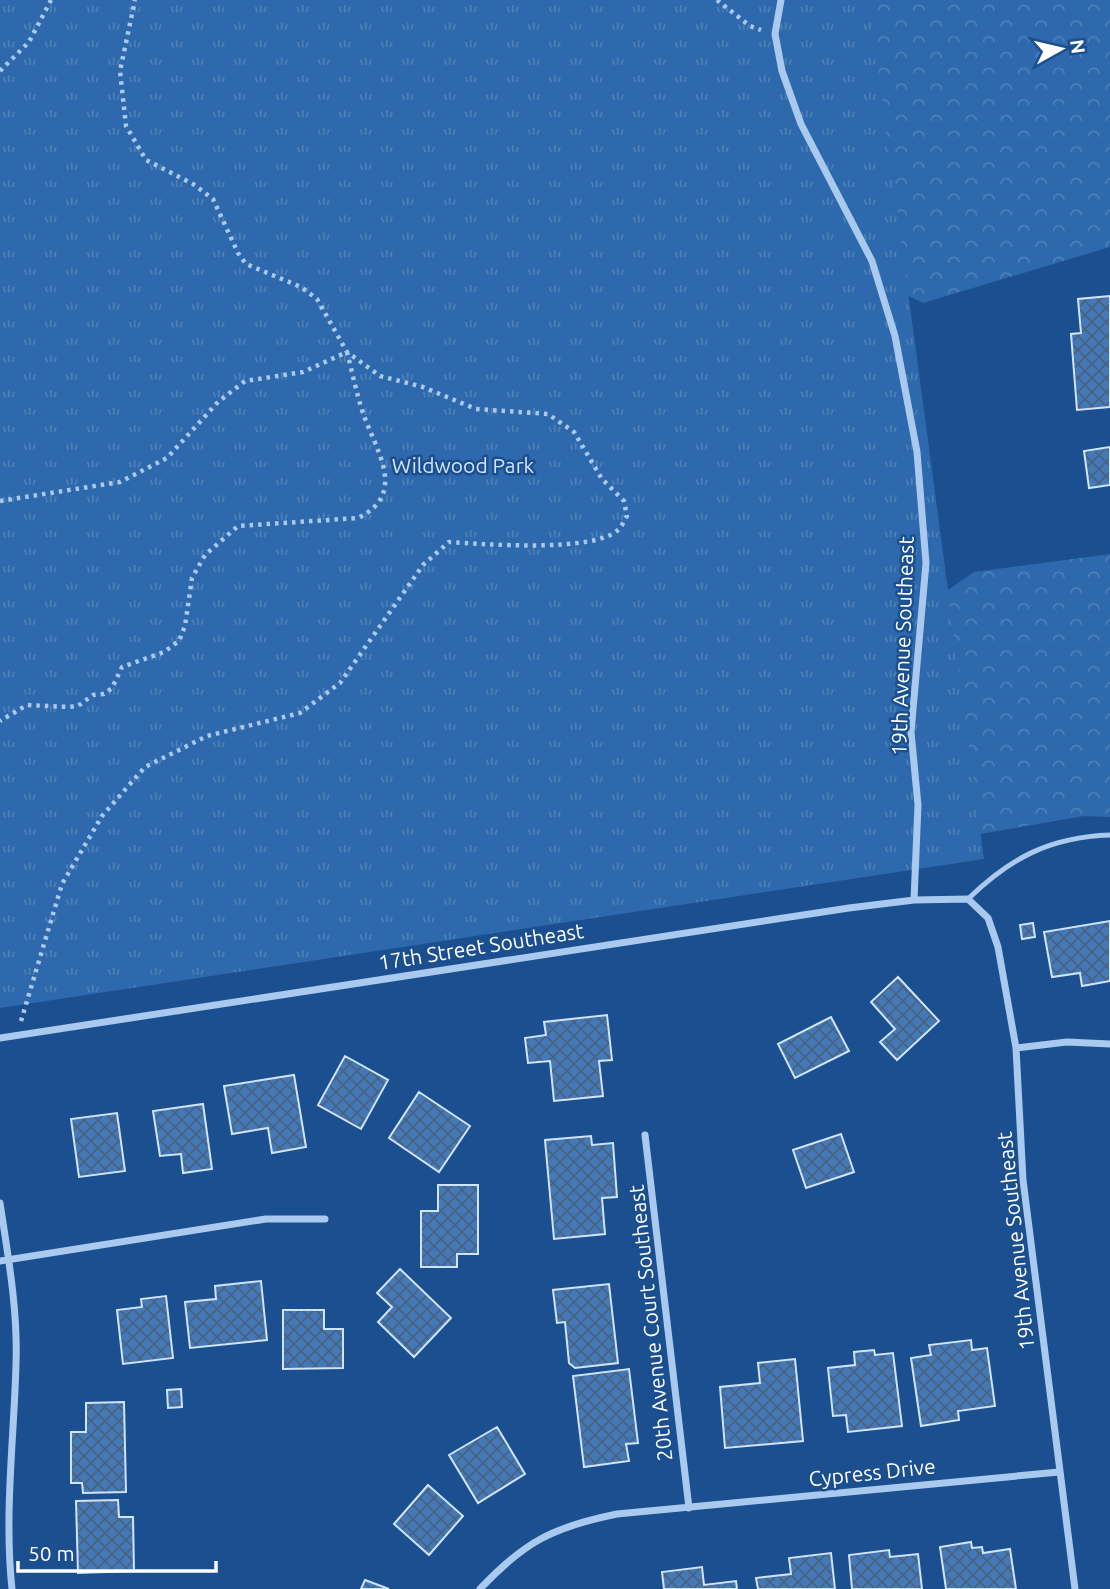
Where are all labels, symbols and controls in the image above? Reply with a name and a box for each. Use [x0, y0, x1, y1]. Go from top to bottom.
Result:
north arrow [1026, 14, 1096, 84]
text: N [1066, 38, 1090, 55]
park label: Wildwood Park [392, 453, 535, 477]
street label: 19th Avenue Southeast [886, 536, 918, 756]
street label: 17th Street Southeast [377, 918, 585, 974]
street label: 19th Avenue Southeast [992, 1131, 1038, 1351]
street label: 20th Avenue Court Southeast [624, 1184, 676, 1462]
street label: Cypress Drive [807, 1453, 937, 1491]
scale bar [18, 1530, 215, 1574]
text: 50 m [28, 1541, 75, 1565]

